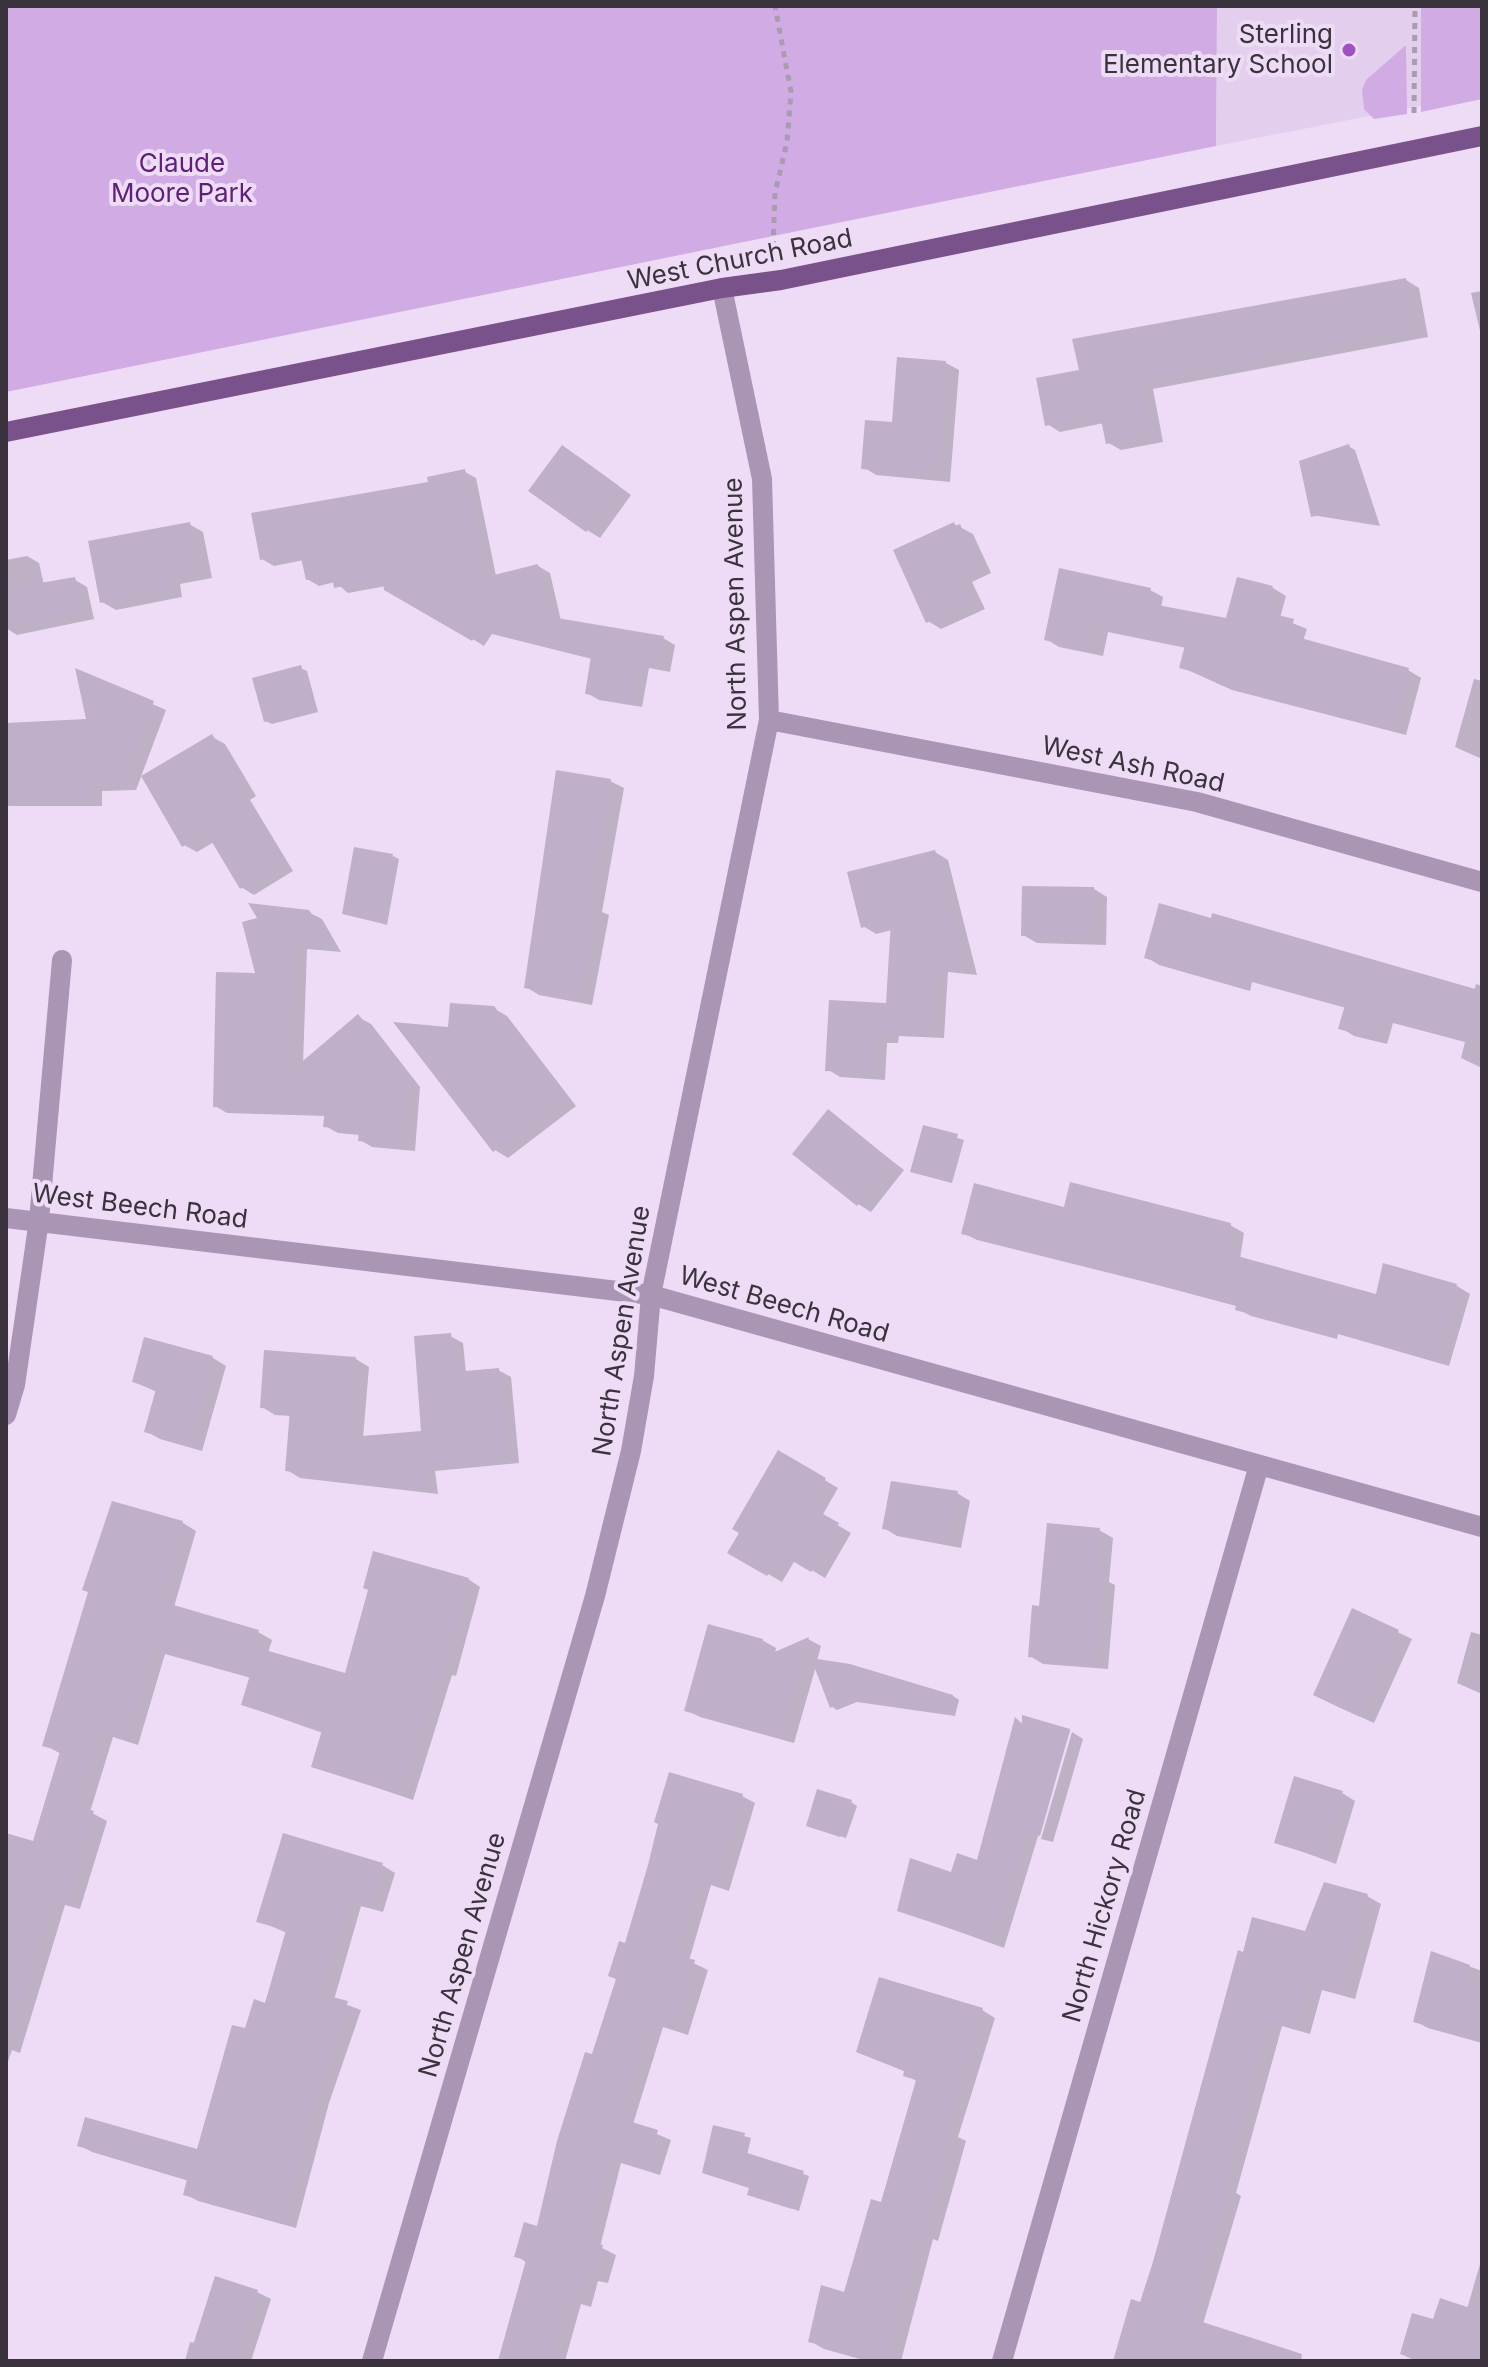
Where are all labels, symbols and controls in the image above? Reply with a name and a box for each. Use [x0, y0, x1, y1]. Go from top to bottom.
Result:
place label: Sterling Elementary School [1103, 19, 1333, 80]
marker: Sterling Elementary School [1340, 41, 1358, 59]
park label: Claude Moore Park [111, 148, 253, 210]
street label: West Church Road [625, 223, 855, 297]
street label: North Aspen Avenue [718, 477, 754, 731]
street label: West Ash Road [1039, 730, 1227, 800]
street label: West Beech Road [31, 1178, 249, 1236]
street label: North Aspen Avenue [587, 1203, 657, 1459]
street label: West Beech Road [676, 1260, 892, 1350]
street label: North Hickory Road [1057, 1786, 1153, 2026]
street label: North Aspen Avenue [413, 1829, 513, 2081]

